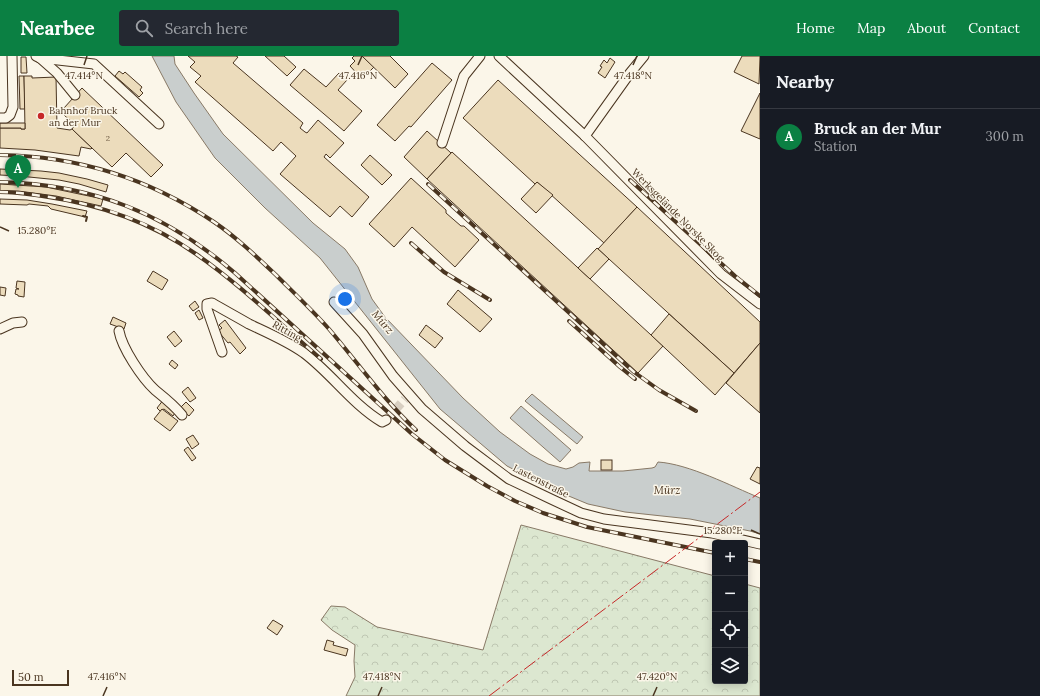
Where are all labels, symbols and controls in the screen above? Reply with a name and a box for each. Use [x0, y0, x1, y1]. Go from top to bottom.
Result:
search box [119, 10, 399, 46]
text: Nearbee [20, 16, 95, 40]
icon: search [133, 17, 155, 39]
text: Search here [165, 19, 248, 38]
text: Home [796, 19, 835, 37]
text: Map [857, 19, 885, 37]
text: About [907, 19, 946, 37]
text: Contact [968, 19, 1020, 37]
text: 47.414°N [65, 69, 103, 82]
text: 47.416°N [339, 69, 378, 82]
text: 47.418°N [614, 69, 653, 82]
text: Nearby [776, 71, 834, 93]
place label: Bahnhof Bruck an der Mur [49, 104, 118, 129]
marker: Bahnhof Bruck an der Mur [36, 111, 46, 121]
text: Bruck an der Mur [814, 119, 941, 138]
text: A [785, 128, 793, 145]
text: 300 m [986, 128, 1024, 145]
house number: 2 [106, 133, 110, 143]
text: Station [814, 138, 857, 155]
pin: A [5, 155, 31, 188]
street label: Werksgelände Norske Skog [629, 166, 728, 265]
text: 15.280°E [17, 224, 57, 237]
your location [335, 289, 355, 309]
water label: Mürz [369, 307, 397, 337]
street label: Ritting [270, 318, 304, 345]
street label: Lastenstraße [511, 461, 572, 501]
water label: Mürz [654, 483, 680, 497]
text: 15.280°E [703, 524, 743, 537]
map controls [712, 540, 748, 684]
button: + [712, 540, 748, 576]
button: − [712, 576, 748, 612]
button: locate [712, 612, 748, 648]
button: layers [712, 648, 748, 684]
scale bar [12, 668, 69, 687]
text: 50 m [18, 670, 44, 684]
text: 47.416°N [88, 670, 127, 683]
text: 47.418°N [363, 670, 402, 683]
text: 47.420°N [637, 670, 678, 683]

